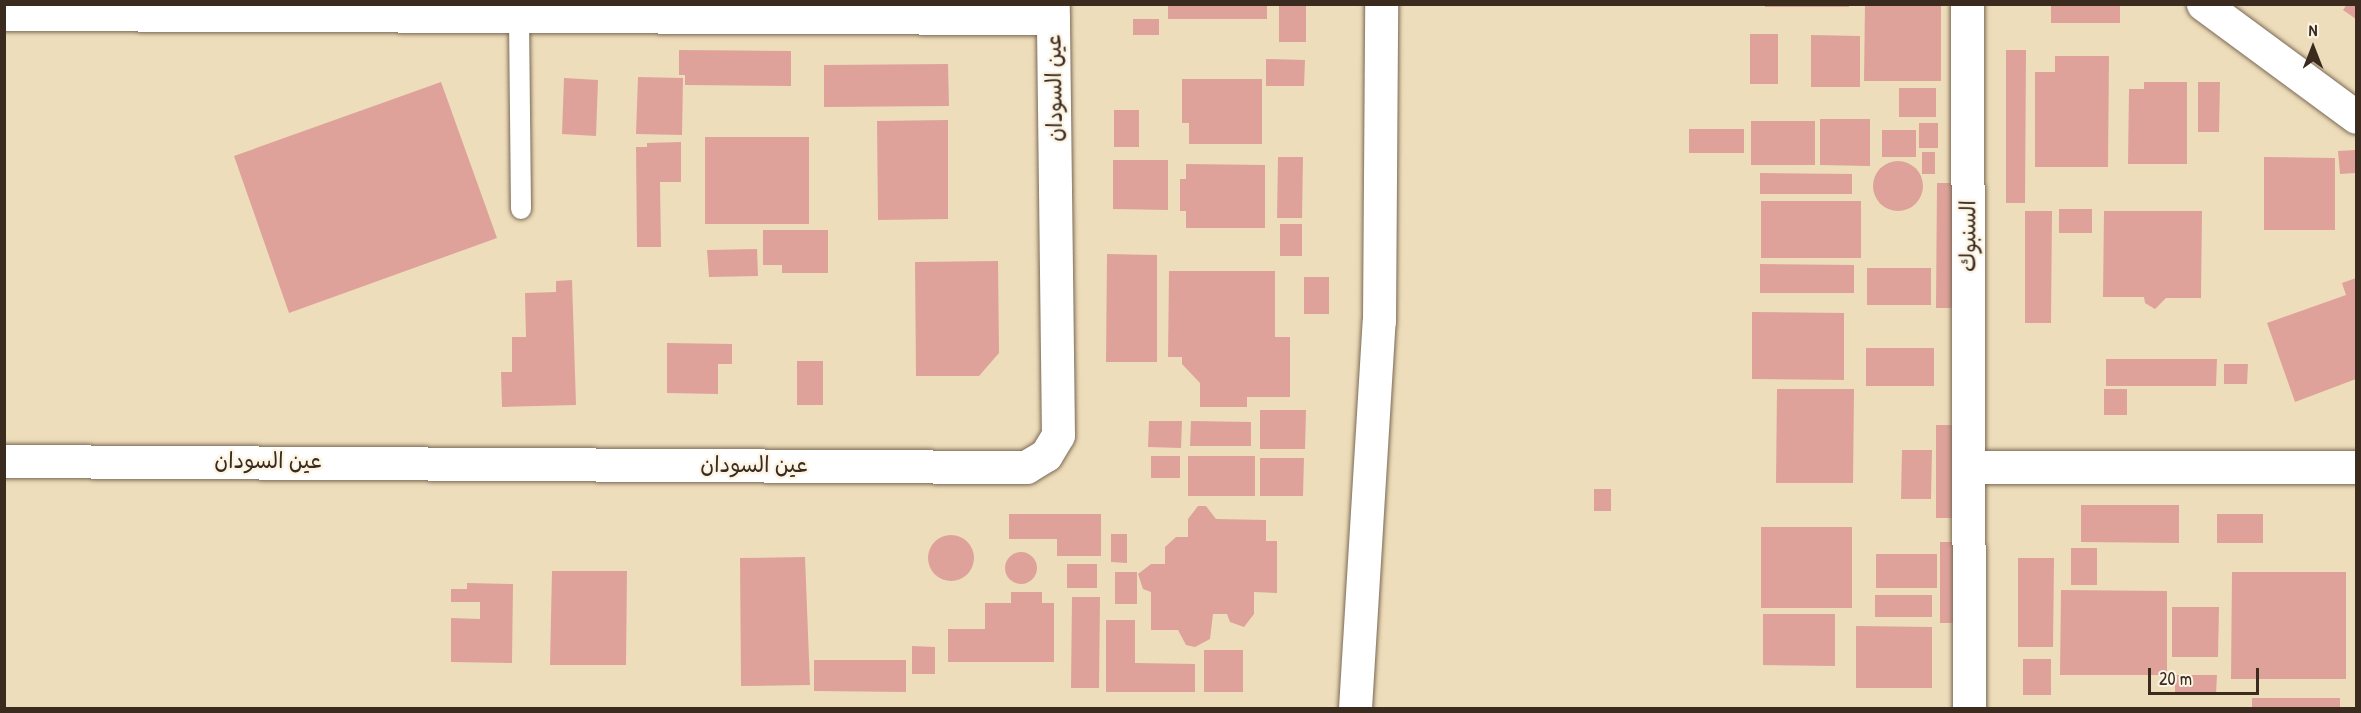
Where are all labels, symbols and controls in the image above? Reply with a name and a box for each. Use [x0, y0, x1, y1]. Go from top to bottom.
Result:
north arrow [2283, 18, 2343, 78]
text: N [2309, 19, 2317, 41]
street label: عين السودان [1040, 34, 1068, 142]
street label: السنبوك [1955, 200, 1981, 272]
street label: عين السودان [214, 448, 322, 474]
street label: عين السودان [700, 452, 808, 478]
scale bar [2151, 656, 2262, 694]
text: 20 m [2159, 666, 2192, 691]

